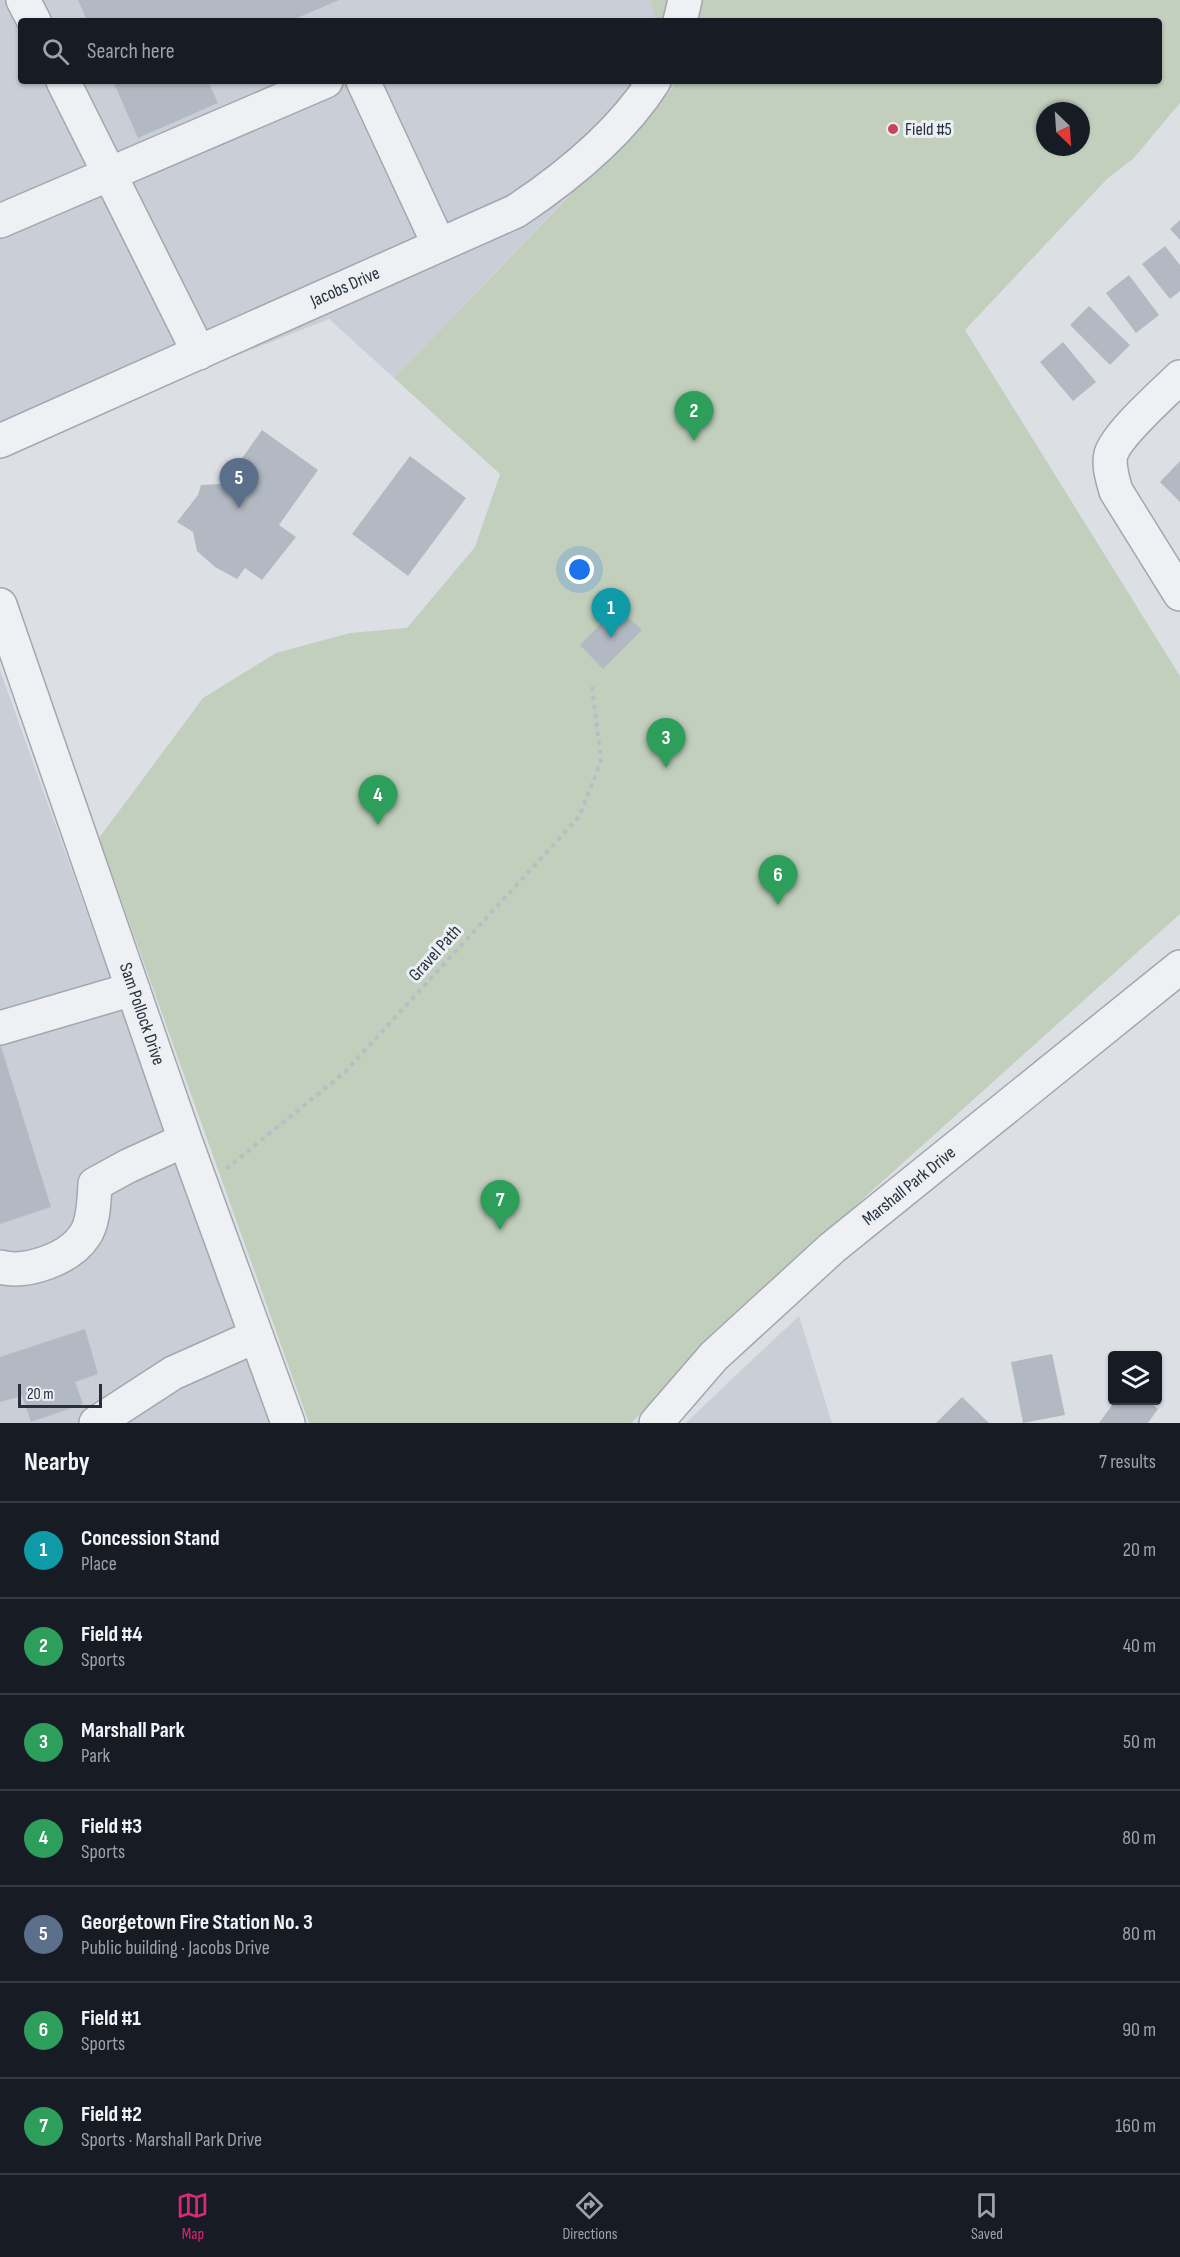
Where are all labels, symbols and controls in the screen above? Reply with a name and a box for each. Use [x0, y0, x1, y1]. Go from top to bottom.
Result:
search box [18, 18, 1162, 84]
icon: search [39, 35, 72, 68]
text: Search here [87, 38, 174, 65]
north arrow [1036, 102, 1090, 156]
place label: Field #5 [905, 119, 952, 140]
marker: Field #5 [886, 122, 900, 136]
street label: Jacobs Drive [306, 262, 383, 312]
pin: 2 [674, 392, 714, 441]
pin: 5 [220, 458, 258, 508]
your location [565, 555, 594, 584]
pin: 1 [592, 588, 630, 638]
pin: 3 [646, 718, 686, 768]
pin: 4 [358, 776, 398, 825]
pin: 6 [758, 856, 798, 905]
street label: Gravel Path [404, 921, 466, 985]
street label: Sam Pollock Drive [115, 960, 169, 1068]
street label: Marshall Park Drive [858, 1142, 960, 1230]
pin: 7 [480, 1180, 520, 1230]
map controls [1108, 1351, 1162, 1405]
button: layers [1108, 1351, 1162, 1405]
scale bar [18, 1381, 102, 1408]
text: 20 m [27, 1385, 54, 1404]
text: Nearby [24, 1447, 90, 1478]
text: 7 results [1099, 1450, 1156, 1474]
text: Concession Stand [81, 1525, 220, 1552]
text: 1 [40, 1538, 47, 1562]
text: 20 m [1123, 1538, 1156, 1562]
text: Place [81, 1552, 117, 1576]
text: Field #4 [81, 1621, 143, 1648]
text: 2 [39, 1634, 48, 1658]
text: 40 m [1123, 1634, 1156, 1658]
text: Sports [81, 1648, 125, 1672]
text: Marshall Park [81, 1717, 185, 1744]
text: 3 [39, 1730, 48, 1754]
text: 50 m [1123, 1730, 1156, 1754]
text: Park [81, 1744, 110, 1768]
text: Field #3 [81, 1813, 142, 1840]
text: 4 [39, 1826, 48, 1850]
text: 80 m [1122, 1826, 1156, 1850]
text: Sports [81, 1840, 125, 1864]
text: Georgetown Fire Station No. 3 [81, 1909, 313, 1936]
text: 5 [39, 1922, 48, 1946]
text: 80 m [1122, 1922, 1156, 1946]
text: Public building · Jacobs Drive [81, 1936, 270, 1960]
text: Field #1 [81, 2005, 141, 2032]
text: 6 [39, 2018, 48, 2042]
text: 90 m [1122, 2018, 1156, 2042]
text: Sports [81, 2032, 125, 2056]
text: Field #2 [81, 2101, 142, 2128]
text: 7 [39, 2114, 48, 2138]
text: 160 m [1115, 2114, 1156, 2138]
text: Sports · Marshall Park Drive [81, 2128, 262, 2152]
tab: Map [176, 2189, 209, 2244]
tab: Directions [562, 2189, 617, 2244]
tab: Saved [970, 2189, 1003, 2244]

